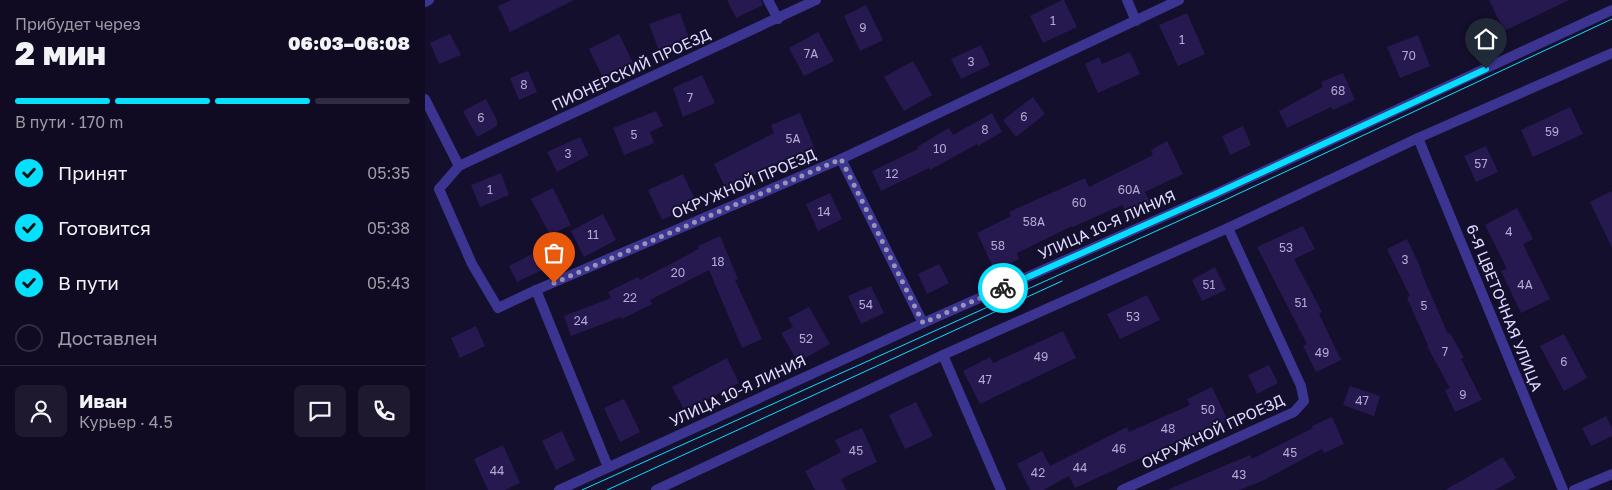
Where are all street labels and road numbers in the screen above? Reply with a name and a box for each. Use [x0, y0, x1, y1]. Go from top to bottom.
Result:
street label: ПИОНЕРСКИЙ ПРОЕЗД [548, 24, 713, 114]
street label: ОКРУЖНОЙ ПРОЕЗД [669, 144, 819, 222]
street label: УЛИЦА 10-Я ЛИНИЯ [1035, 186, 1178, 263]
street label: 6-Я ЦВЕТОЧНАЯ УЛИЦА [1463, 221, 1547, 394]
street label: УЛИЦА 10-Я ЛИНИЯ [666, 351, 809, 430]
street label: ОКРУЖНОЙ ПРОЕЗД [1138, 390, 1287, 472]

